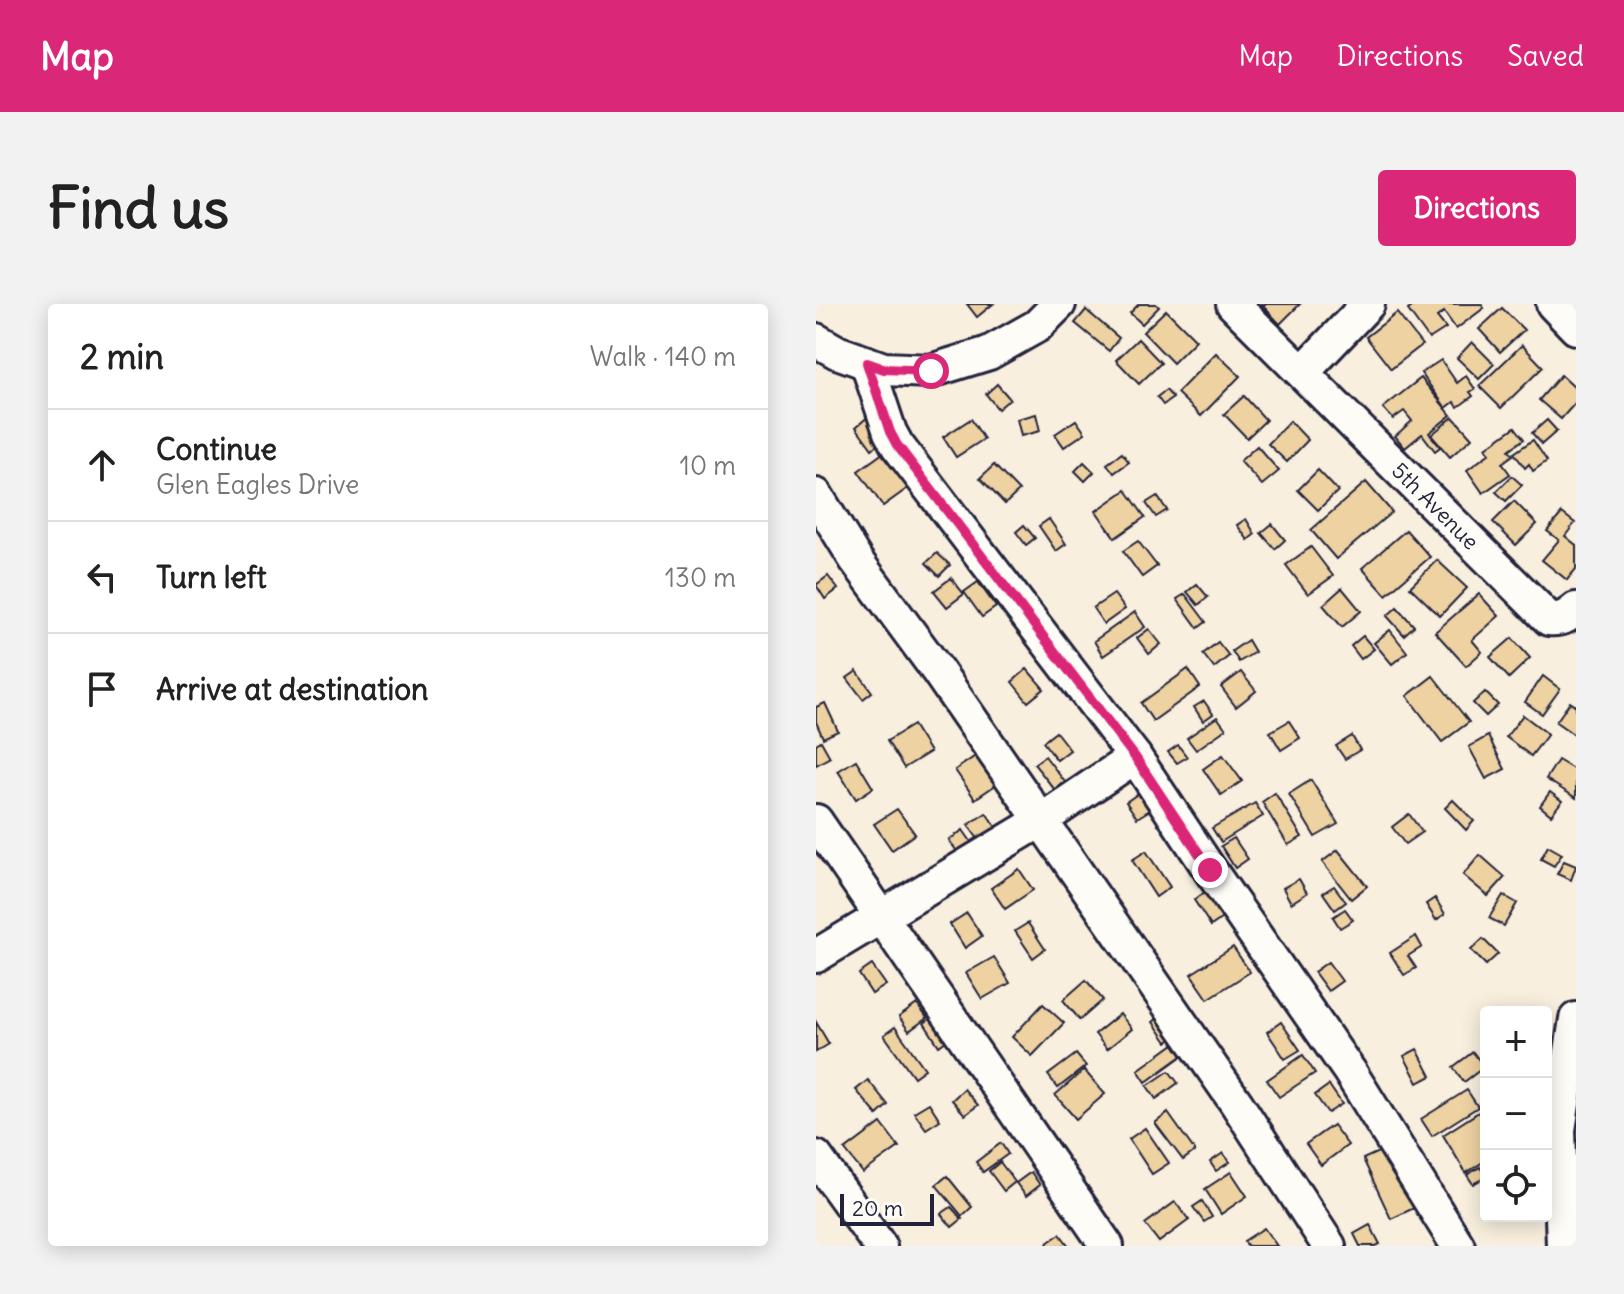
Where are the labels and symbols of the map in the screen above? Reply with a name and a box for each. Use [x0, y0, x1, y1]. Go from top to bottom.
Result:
route start [913, 353, 949, 389]
street label: 5th Avenue [1386, 457, 1485, 555]
route end [1192, 852, 1228, 888]
scale bar [840, 1190, 934, 1226]

